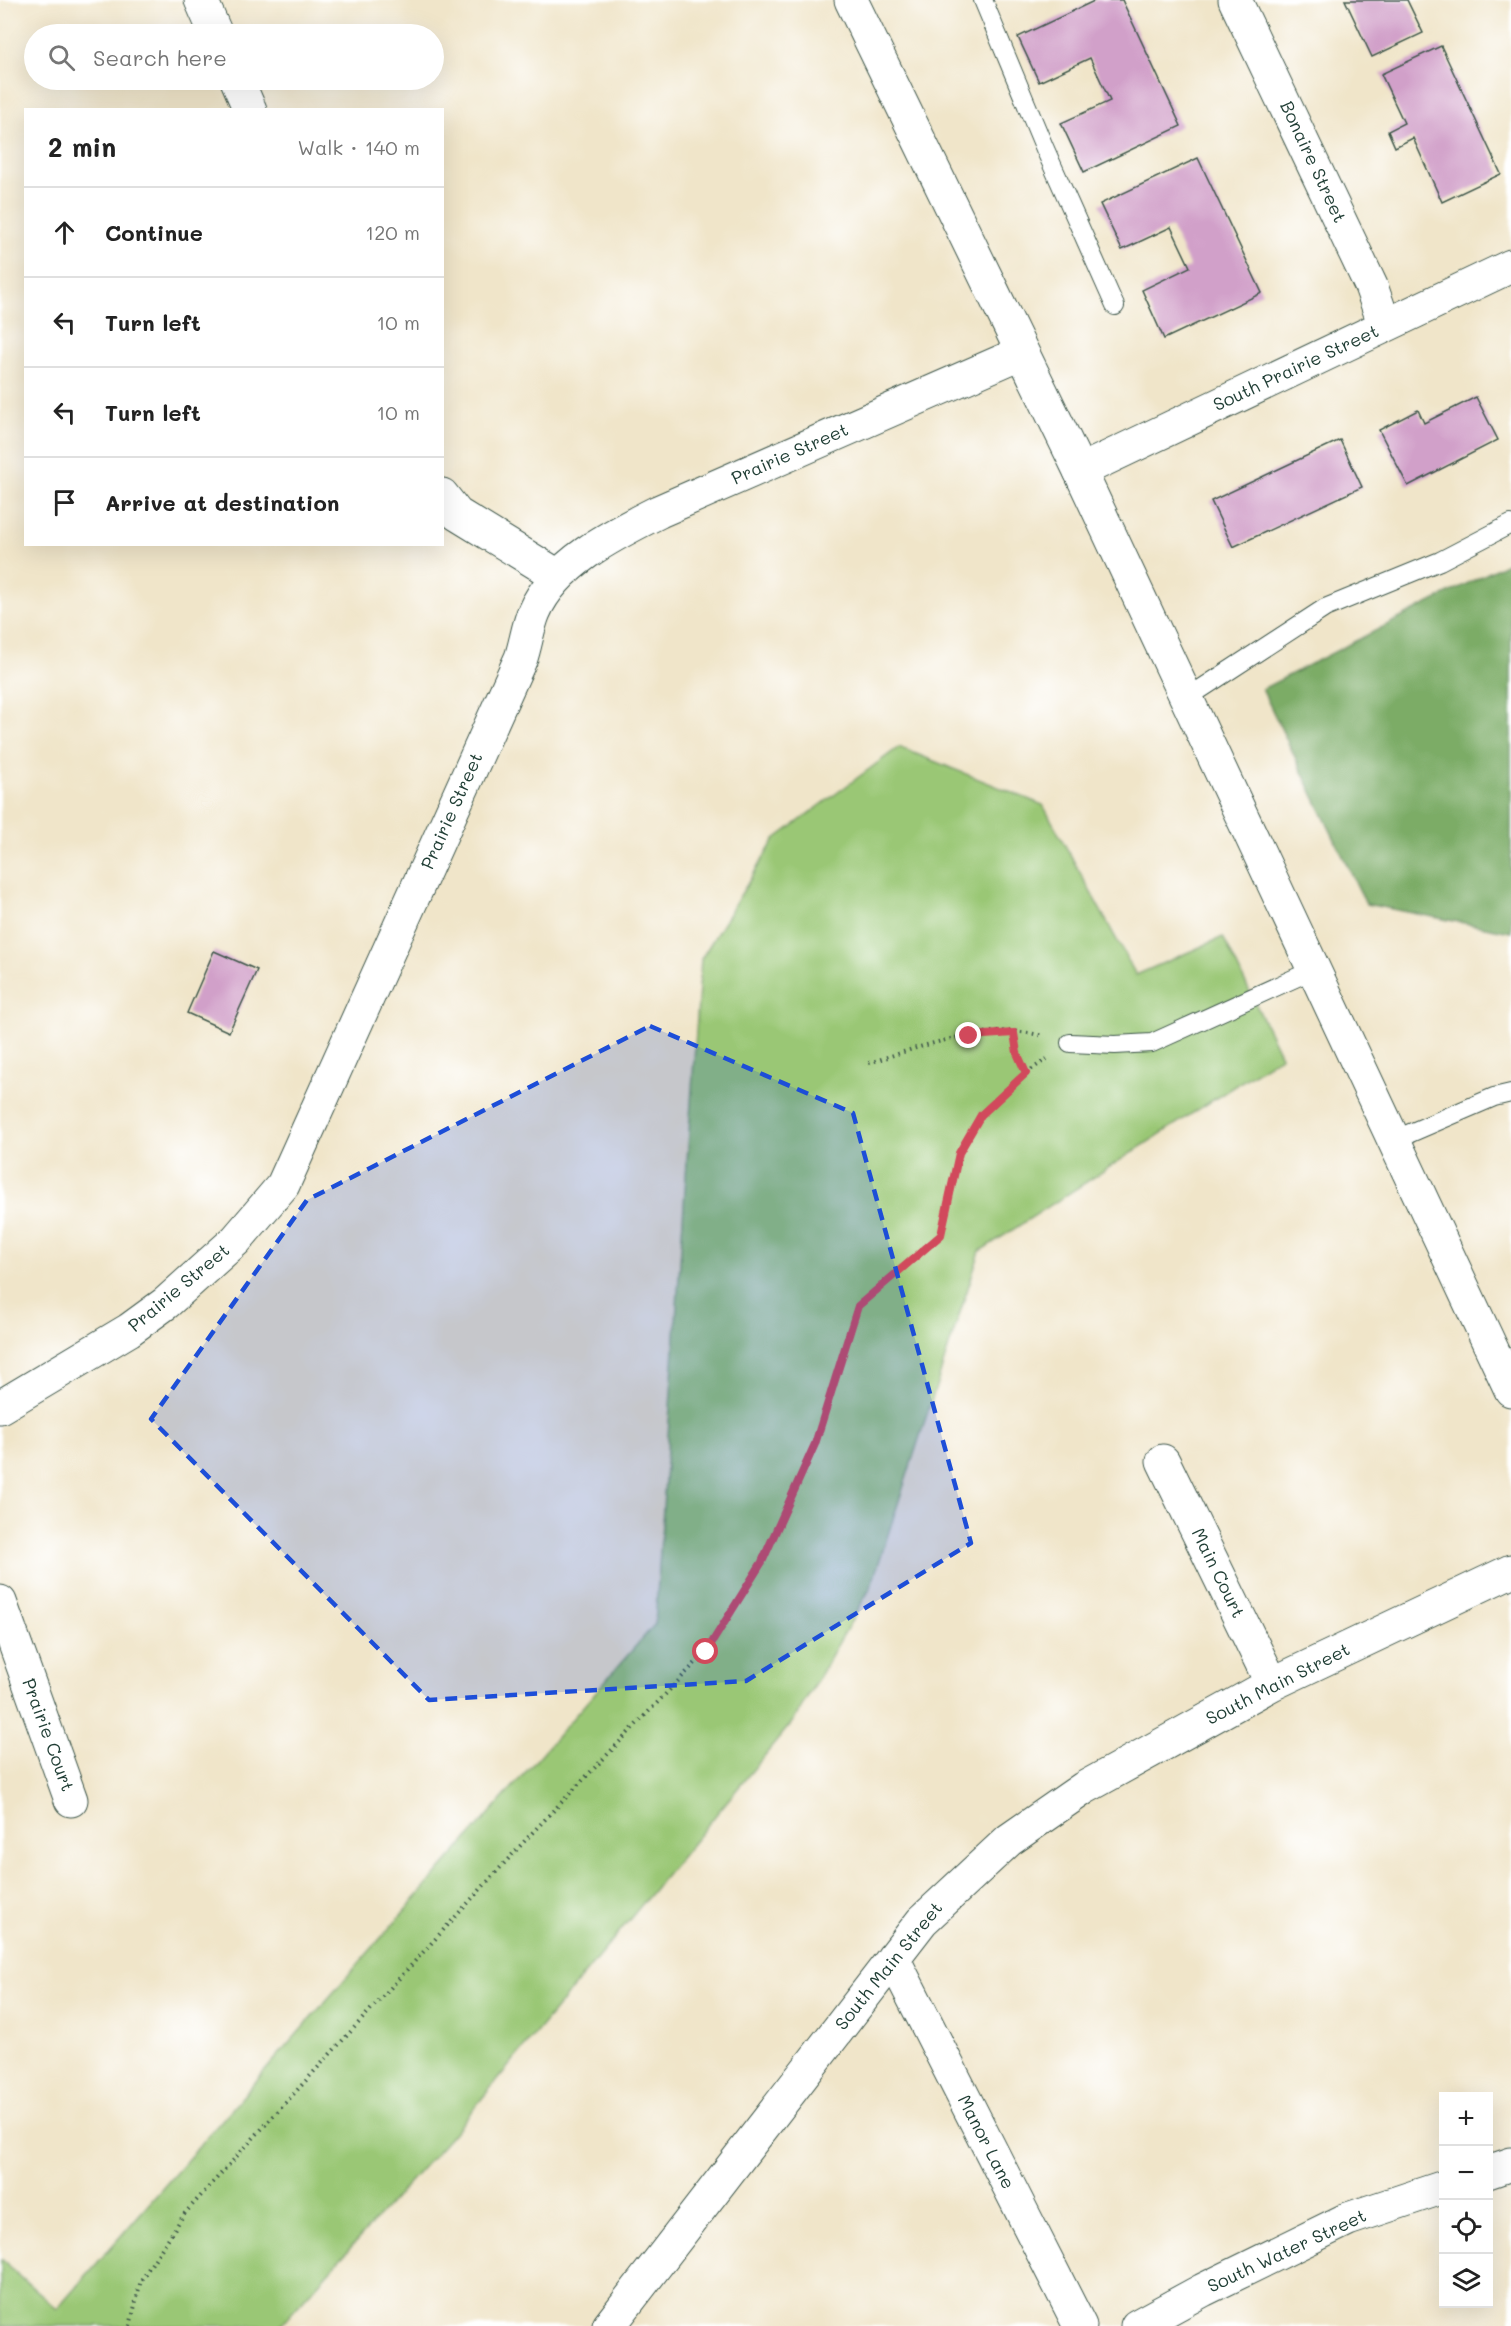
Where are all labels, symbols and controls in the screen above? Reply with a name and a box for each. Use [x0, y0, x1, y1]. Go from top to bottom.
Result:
search box [24, 24, 444, 90]
icon: search [45, 41, 78, 74]
text: Search here [93, 43, 227, 72]
street label: Bonaire Street [1275, 97, 1353, 226]
text: 2 min [48, 130, 116, 164]
text: Walk · 140 m [297, 134, 420, 160]
icon: ahead [48, 216, 81, 249]
text: Continue [105, 218, 203, 247]
text: 120 m [365, 219, 420, 245]
icon: left [48, 306, 81, 339]
text: Turn left [105, 308, 201, 337]
text: 10 m [376, 309, 420, 335]
street label: South Prairie Street [1209, 318, 1382, 416]
icon: left [48, 396, 81, 429]
text: Turn left [105, 398, 201, 427]
text: 10 m [376, 399, 420, 425]
street label: Prairie Street [727, 417, 852, 490]
icon: arrive [48, 486, 81, 519]
text: Arrive at destination [105, 488, 340, 517]
street label: Prairie Street [415, 748, 488, 873]
route end [955, 1022, 981, 1048]
street label: Prairie Street [123, 1238, 234, 1337]
street label: Main Court [1187, 1524, 1251, 1621]
street label: South Main Street [1201, 1636, 1354, 1730]
route start [692, 1638, 718, 1664]
street label: Prairie Court [17, 1675, 80, 1794]
street label: South Main Street [829, 1896, 947, 2035]
street label: Manor Lane [953, 2090, 1021, 2193]
map controls [1439, 2092, 1493, 2308]
button: + [1439, 2092, 1493, 2146]
button: − [1439, 2146, 1493, 2200]
button: locate [1439, 2200, 1493, 2254]
street label: South Water Street [1203, 2203, 1370, 2297]
button: layers [1439, 2254, 1493, 2308]

